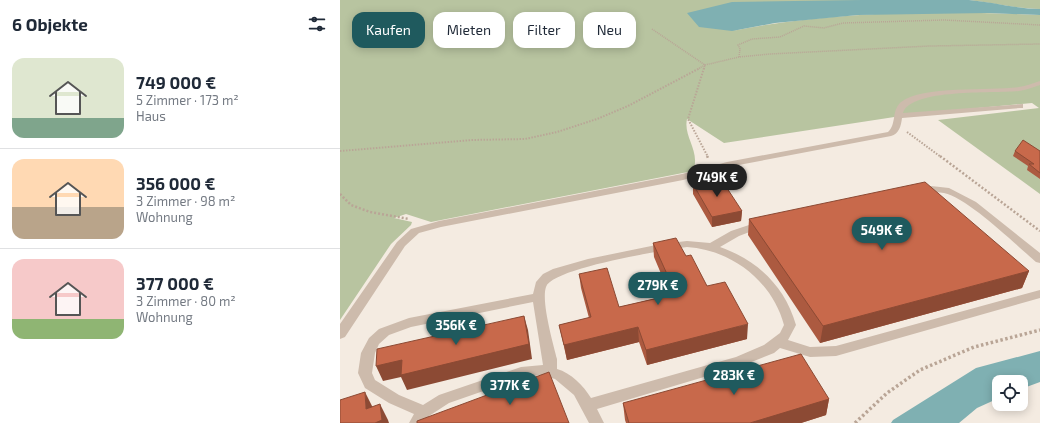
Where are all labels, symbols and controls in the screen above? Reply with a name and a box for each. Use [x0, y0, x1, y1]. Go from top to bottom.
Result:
chip: Kaufen [352, 12, 425, 48]
chip: Mieten [433, 12, 505, 48]
chip: Filter [513, 12, 575, 48]
chip: Neu [583, 12, 636, 48]
icon: filters [306, 13, 328, 35]
text: 6 Objekte [12, 14, 88, 34]
text: 749 000 € [136, 72, 216, 92]
icon: home [44, 74, 92, 122]
text: 5 Zimmer · 173 m² [136, 92, 239, 108]
text: Haus [136, 108, 166, 124]
pin: 749K € [684, 164, 750, 198]
text: 749K € [696, 169, 738, 185]
text: 356 000 € [136, 173, 216, 193]
icon: home [44, 175, 92, 223]
text: 3 Zimmer · 98 m² [136, 193, 235, 209]
text: Wohnung [136, 209, 193, 225]
pin: 549K € [849, 217, 915, 251]
text: 549K € [861, 222, 903, 238]
pin: 279K € [625, 272, 691, 306]
text: 377 000 € [136, 273, 214, 293]
icon: home [44, 275, 92, 323]
text: 279K € [637, 277, 679, 293]
text: 3 Zimmer · 80 m² [136, 293, 236, 309]
text: Wohnung [136, 309, 193, 325]
pin: 356K € [423, 312, 489, 346]
text: 356K € [435, 317, 477, 333]
pin: 283K € [701, 362, 767, 396]
text: 283K € [713, 367, 755, 383]
pin: 377K € [477, 372, 543, 406]
map controls [992, 375, 1028, 411]
button: locate [992, 375, 1028, 411]
text: 377K € [490, 377, 530, 393]

